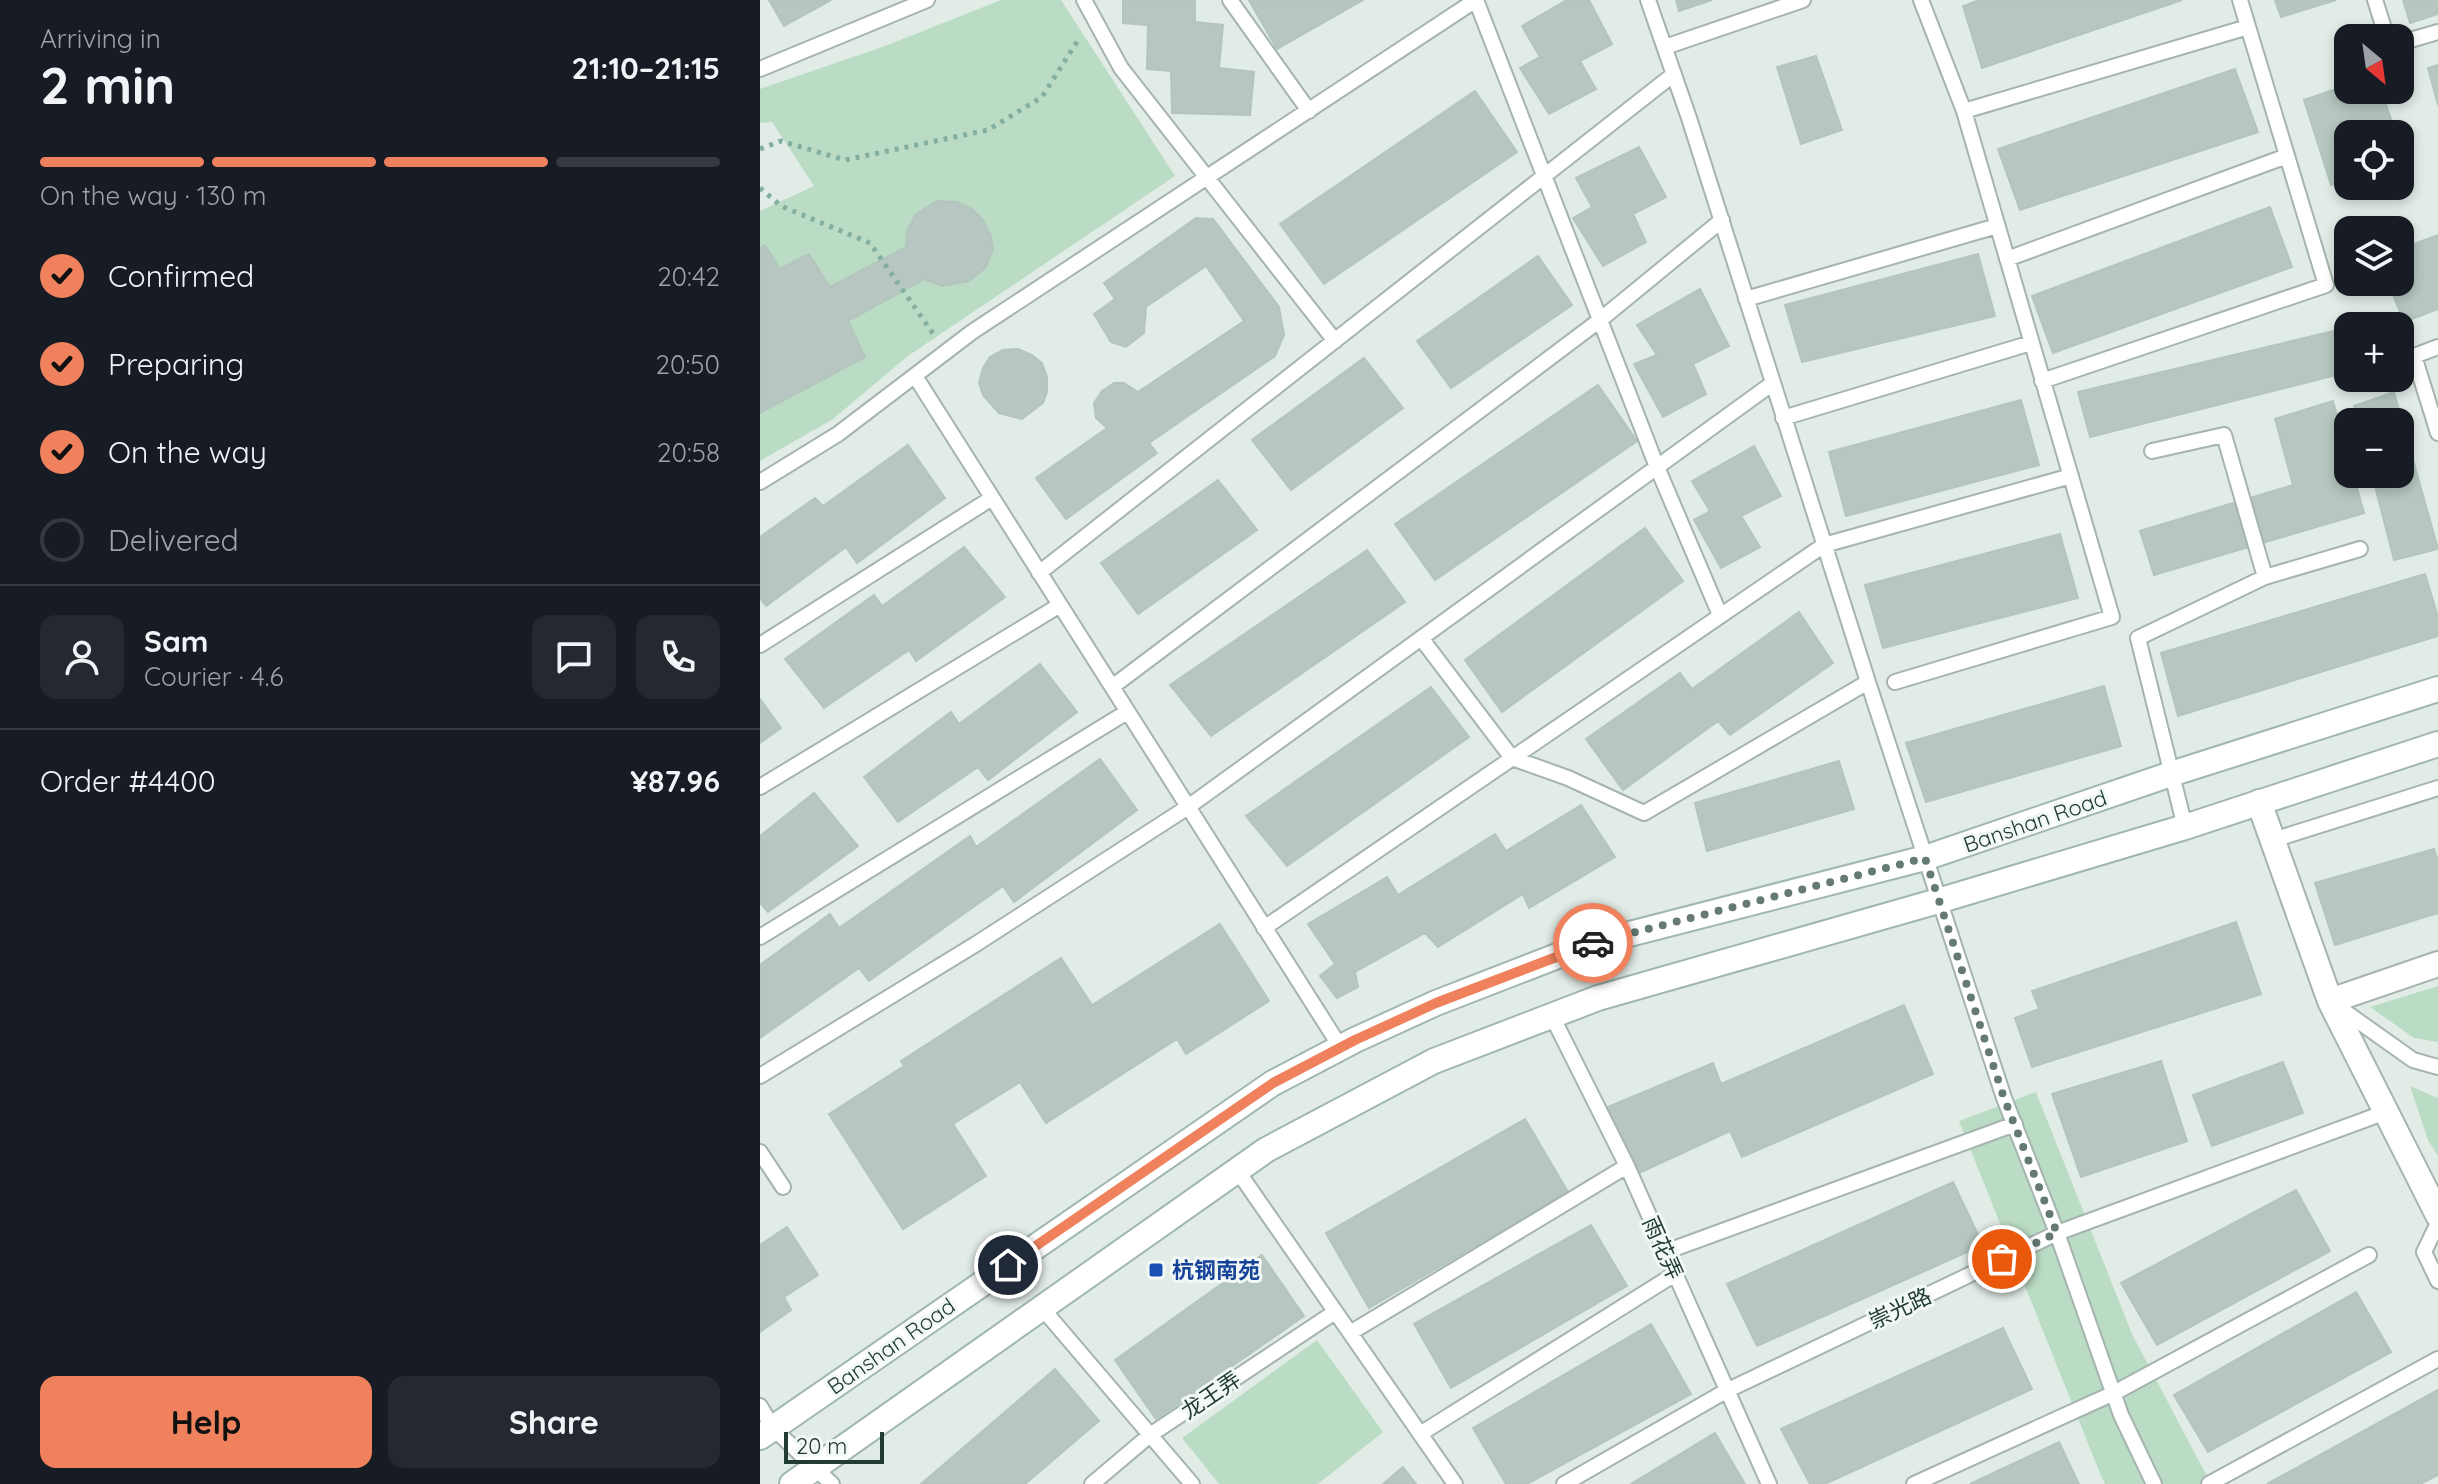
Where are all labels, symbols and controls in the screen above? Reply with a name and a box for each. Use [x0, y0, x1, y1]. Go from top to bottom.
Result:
text: Arriving in [40, 22, 161, 55]
north arrow [2334, 24, 2414, 104]
map controls [2334, 24, 2414, 488]
text: 21:10–21:15 [572, 49, 720, 87]
text: 2 min [40, 52, 175, 117]
button: locate [2334, 120, 2414, 200]
text: On the way · 130 m [40, 179, 266, 212]
button: layers [2334, 216, 2414, 296]
icon: check [40, 254, 84, 298]
text: Confirmed [108, 257, 254, 295]
text: 20:42 [657, 260, 720, 293]
button: + [2334, 312, 2414, 392]
icon: check [40, 342, 84, 386]
text: Preparing [108, 345, 244, 383]
text: 20:50 [656, 348, 720, 381]
button: − [2334, 408, 2414, 488]
icon: check [40, 430, 84, 474]
text: On the way [108, 433, 267, 471]
text: 20:58 [657, 436, 720, 469]
text: Delivered [108, 521, 239, 559]
button: person [40, 615, 124, 699]
button: chat [532, 615, 616, 699]
button: phone [636, 615, 720, 699]
text: Sam [144, 622, 208, 660]
text: Courier · 4.6 [144, 660, 283, 693]
text: Order #4400 [40, 762, 216, 800]
text: ¥87.96 [630, 762, 720, 800]
street label: Banshan Road [1960, 783, 2110, 859]
courier [1553, 903, 1633, 983]
icon: car [1571, 921, 1615, 965]
street label: 雨花弄 [1637, 1212, 1689, 1284]
pin [1968, 1225, 2036, 1293]
pin [974, 1231, 1042, 1299]
icon: bag [1980, 1237, 2024, 1281]
icon: home [986, 1243, 1030, 1287]
place label: 杭钢南苑 [1172, 1256, 1260, 1284]
marker: 杭钢南苑 [1147, 1261, 1165, 1279]
street label: 崇光路 [1864, 1281, 1936, 1335]
street label: Banshan Road [822, 1292, 960, 1400]
street label: 龙王弄 [1176, 1365, 1246, 1425]
button: Help [40, 1376, 372, 1468]
button: Share [388, 1376, 720, 1468]
scale bar [784, 1428, 884, 1464]
text: 20 m [796, 1432, 847, 1460]

